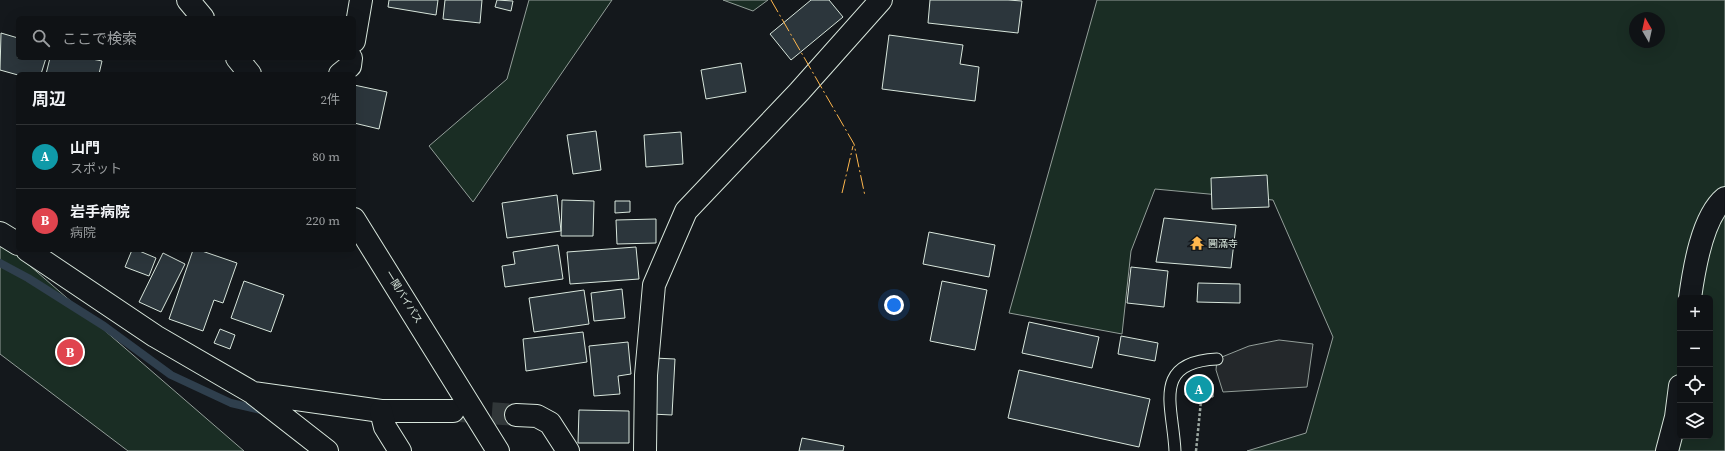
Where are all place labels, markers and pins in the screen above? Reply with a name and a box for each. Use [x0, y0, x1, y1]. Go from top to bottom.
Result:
temple icon: 圓滿寺 [1189, 235, 1205, 251]
place label: 圓滿寺 [1208, 237, 1238, 250]
pin: B [57, 337, 83, 367]
pin: A [1186, 374, 1212, 404]

